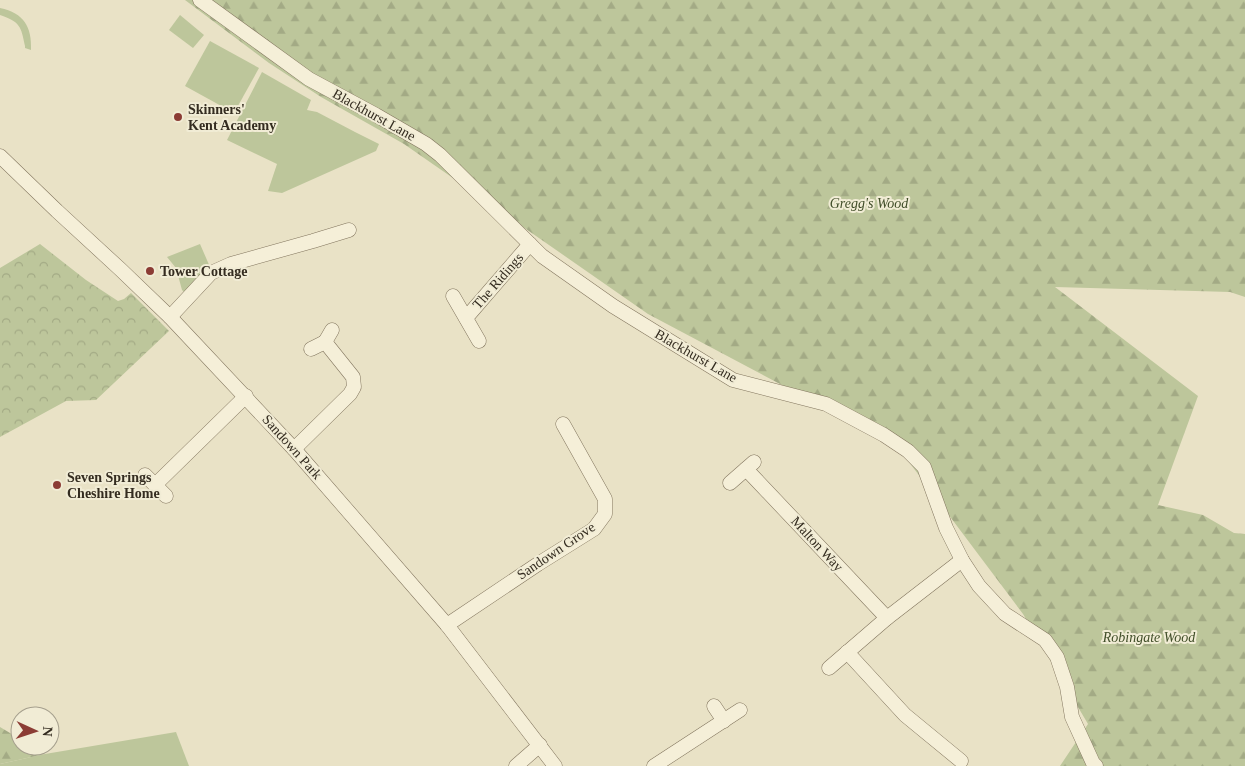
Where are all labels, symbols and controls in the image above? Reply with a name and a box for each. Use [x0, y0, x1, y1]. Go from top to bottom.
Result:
street label: Blackhurst Lane [330, 86, 418, 144]
place label: Skinners' Kent Academy [188, 102, 276, 133]
marker: Skinners' Kent Academy [172, 111, 184, 123]
park label: Gregg's Wood [830, 196, 909, 211]
street label: The Ridings [470, 250, 526, 312]
place label: Tower Cottage [160, 264, 248, 279]
marker: Tower Cottage [144, 265, 156, 277]
street label: Blackhurst Lane [652, 326, 740, 386]
street label: Sandown Park [259, 412, 325, 482]
place label: Seven Springs Cheshire Home [67, 470, 160, 501]
marker: Seven Springs Cheshire Home [51, 479, 63, 491]
street label: Malton Way [788, 514, 846, 574]
street label: Sandown Grove [514, 519, 598, 583]
park label: Robingate Wood [1102, 630, 1196, 645]
north arrow [10, 706, 60, 756]
text: N [40, 726, 55, 737]

